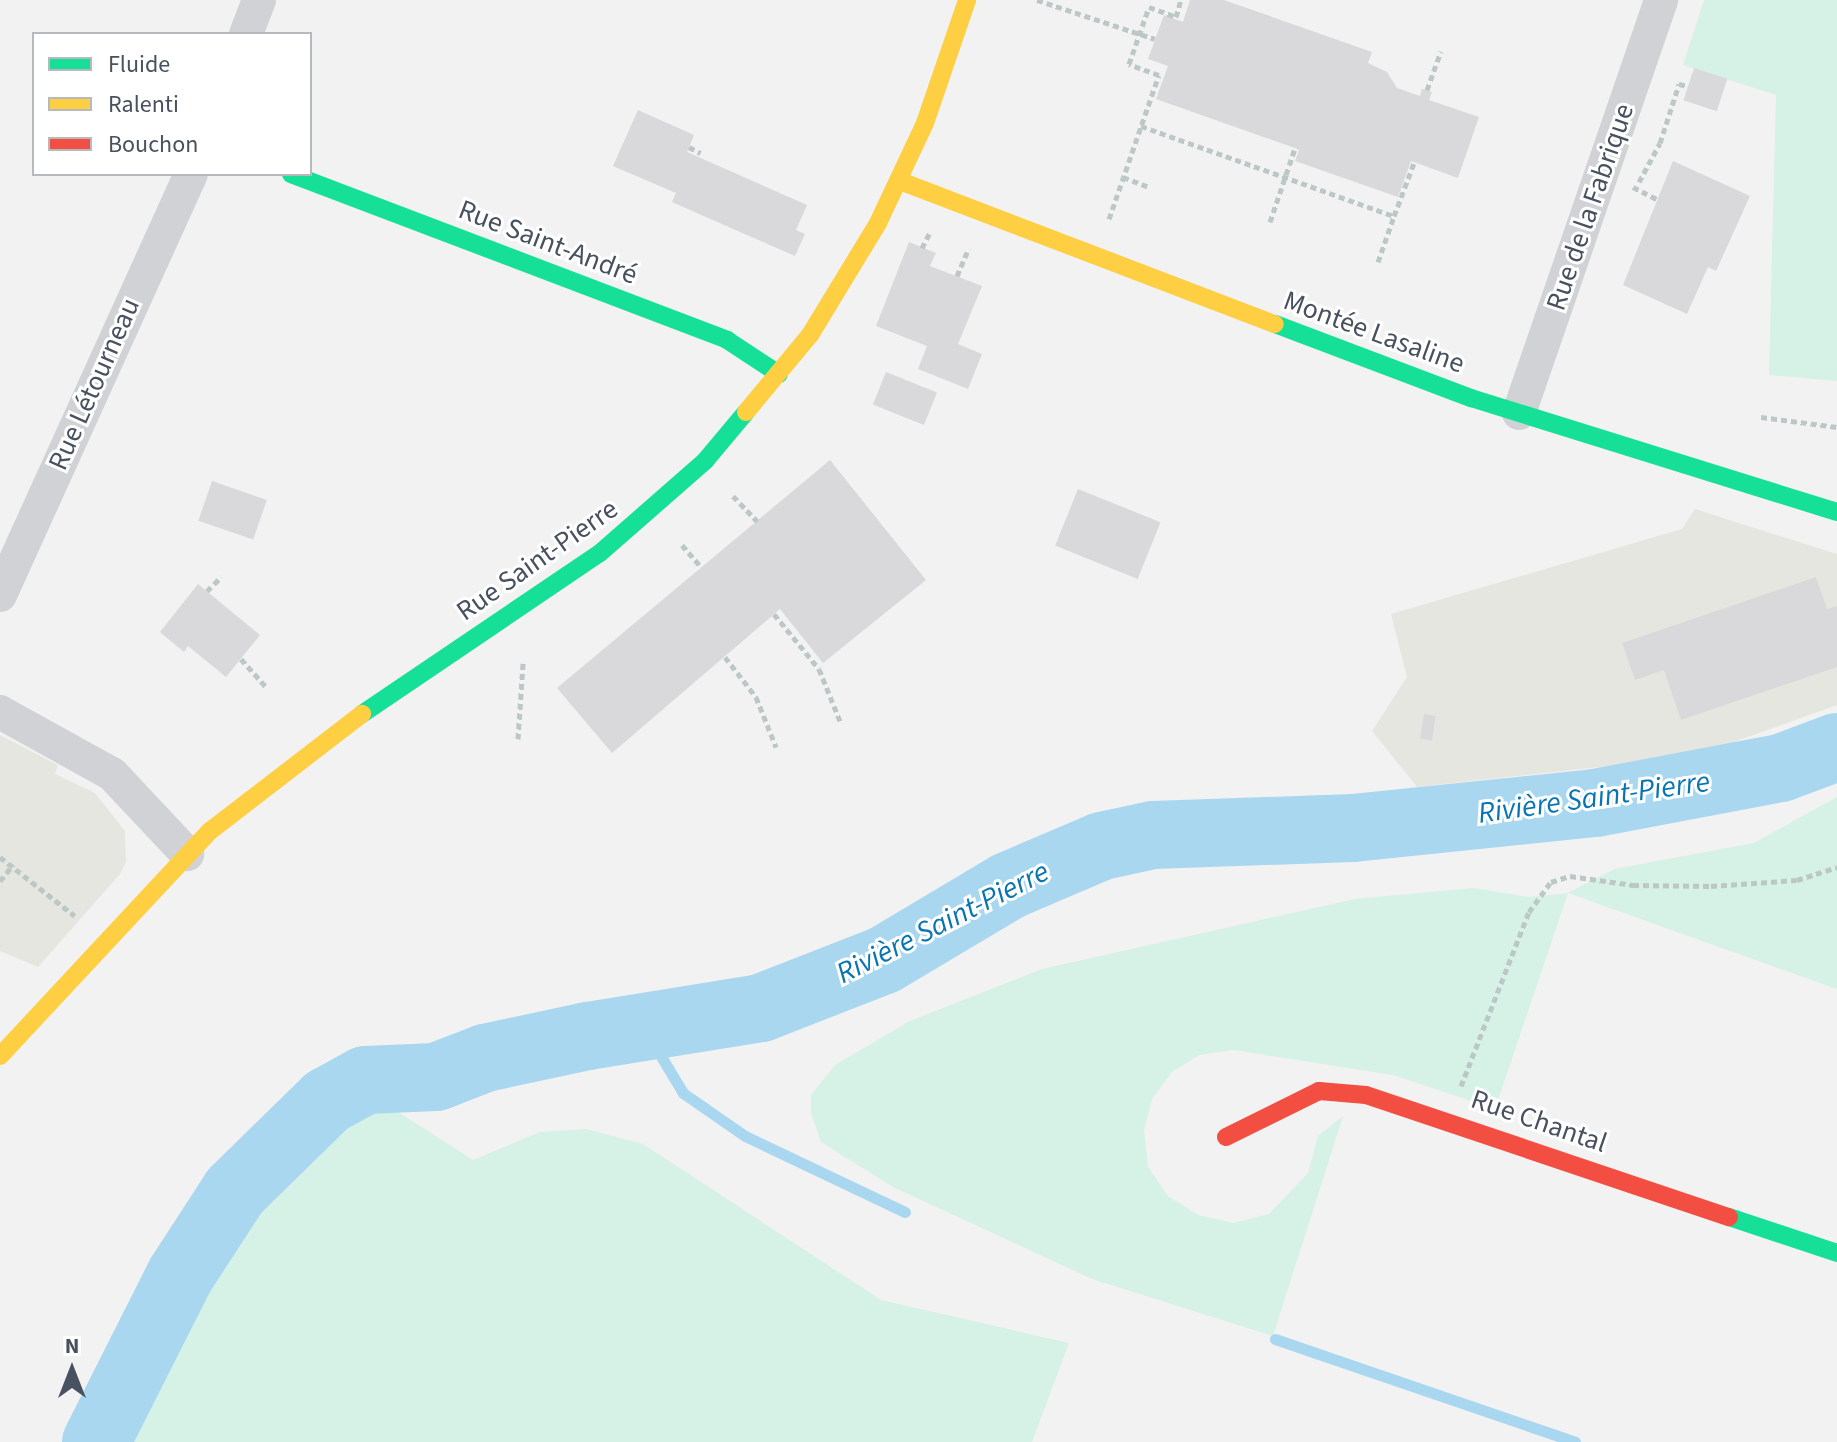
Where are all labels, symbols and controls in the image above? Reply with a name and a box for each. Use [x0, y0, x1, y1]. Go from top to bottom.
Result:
legend [32, 32, 312, 176]
text: Fluide [108, 47, 170, 82]
text: Ralenti [108, 87, 179, 122]
street label: Rue de la Fabrique [1539, 99, 1641, 315]
text: Bouchon [108, 127, 198, 162]
street label: Rue Saint-André [454, 192, 642, 292]
street label: Montée Lasaline [1279, 284, 1469, 380]
street label: Rue Létourneau [41, 293, 147, 475]
street label: Rue Saint-Pierre [450, 492, 624, 628]
water label: Rivière Saint-Pierre [1476, 764, 1712, 832]
water label: Rivière Saint-Pierre [831, 854, 1055, 992]
street label: Rue Chantal [1467, 1082, 1611, 1160]
north arrow [32, 1330, 112, 1410]
text: N [65, 1330, 79, 1362]

